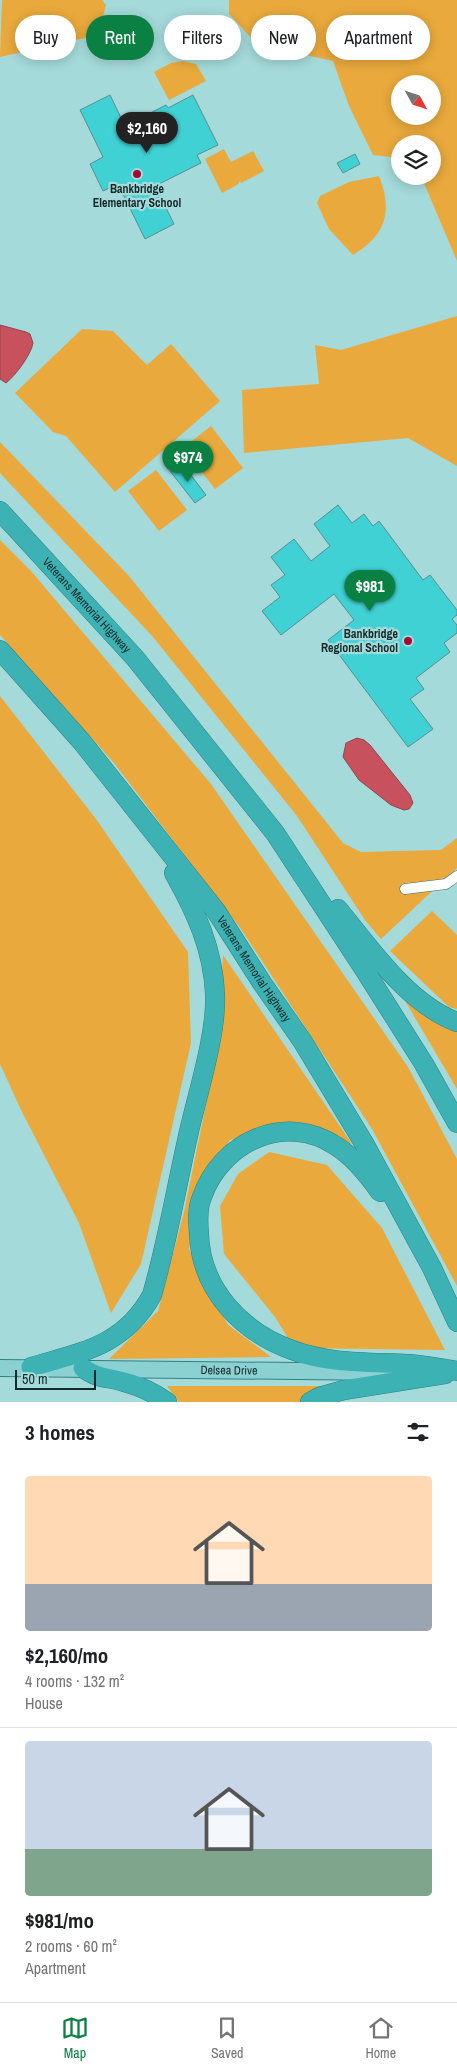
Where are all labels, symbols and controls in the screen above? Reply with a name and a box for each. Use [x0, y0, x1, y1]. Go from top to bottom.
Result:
chip: Buy [15, 15, 76, 60]
chip: Rent [86, 15, 154, 60]
chip: Filters [164, 15, 241, 60]
chip: New [251, 15, 316, 60]
chip: Apartment [326, 15, 430, 60]
north arrow [391, 75, 441, 125]
map controls [391, 75, 441, 185]
pin: $2,160 [106, 112, 188, 154]
text: $2,160 [127, 117, 167, 139]
button: layers [391, 135, 441, 185]
marker: Bankbridge Elementary School [131, 168, 143, 180]
place label: Bankbridge Elementary School [93, 181, 182, 211]
pin: $974 [158, 440, 218, 483]
text: $974 [173, 446, 203, 468]
street label: Veterans Memorial Highway [39, 554, 134, 656]
pin: $981 [340, 570, 400, 612]
text: $981 [355, 575, 385, 597]
place label: Bankbridge Regional School [321, 626, 399, 656]
marker: Bankbridge Regional School [402, 635, 414, 647]
street label: Veterans Memorial Highway [213, 913, 295, 1025]
street label: Delsea Drive [200, 1362, 258, 1379]
scale bar [15, 1367, 96, 1390]
text: 50 m [22, 1370, 48, 1388]
text: 3 homes [25, 1418, 95, 1447]
icon: filters [404, 1418, 432, 1446]
icon: home [184, 1508, 274, 1598]
text: $2,160/mo [25, 1641, 108, 1670]
text: 4 rooms · 132 m² [25, 1670, 124, 1692]
text: House [25, 1692, 63, 1714]
icon: home [184, 1774, 274, 1864]
text: $981/mo [25, 1906, 94, 1935]
text: 2 rooms · 60 m² [25, 1935, 117, 1957]
text: Apartment [25, 1957, 86, 1979]
tab: Map [61, 2014, 89, 2062]
tab: Saved [211, 2014, 243, 2062]
tab: Home [365, 2014, 396, 2062]

